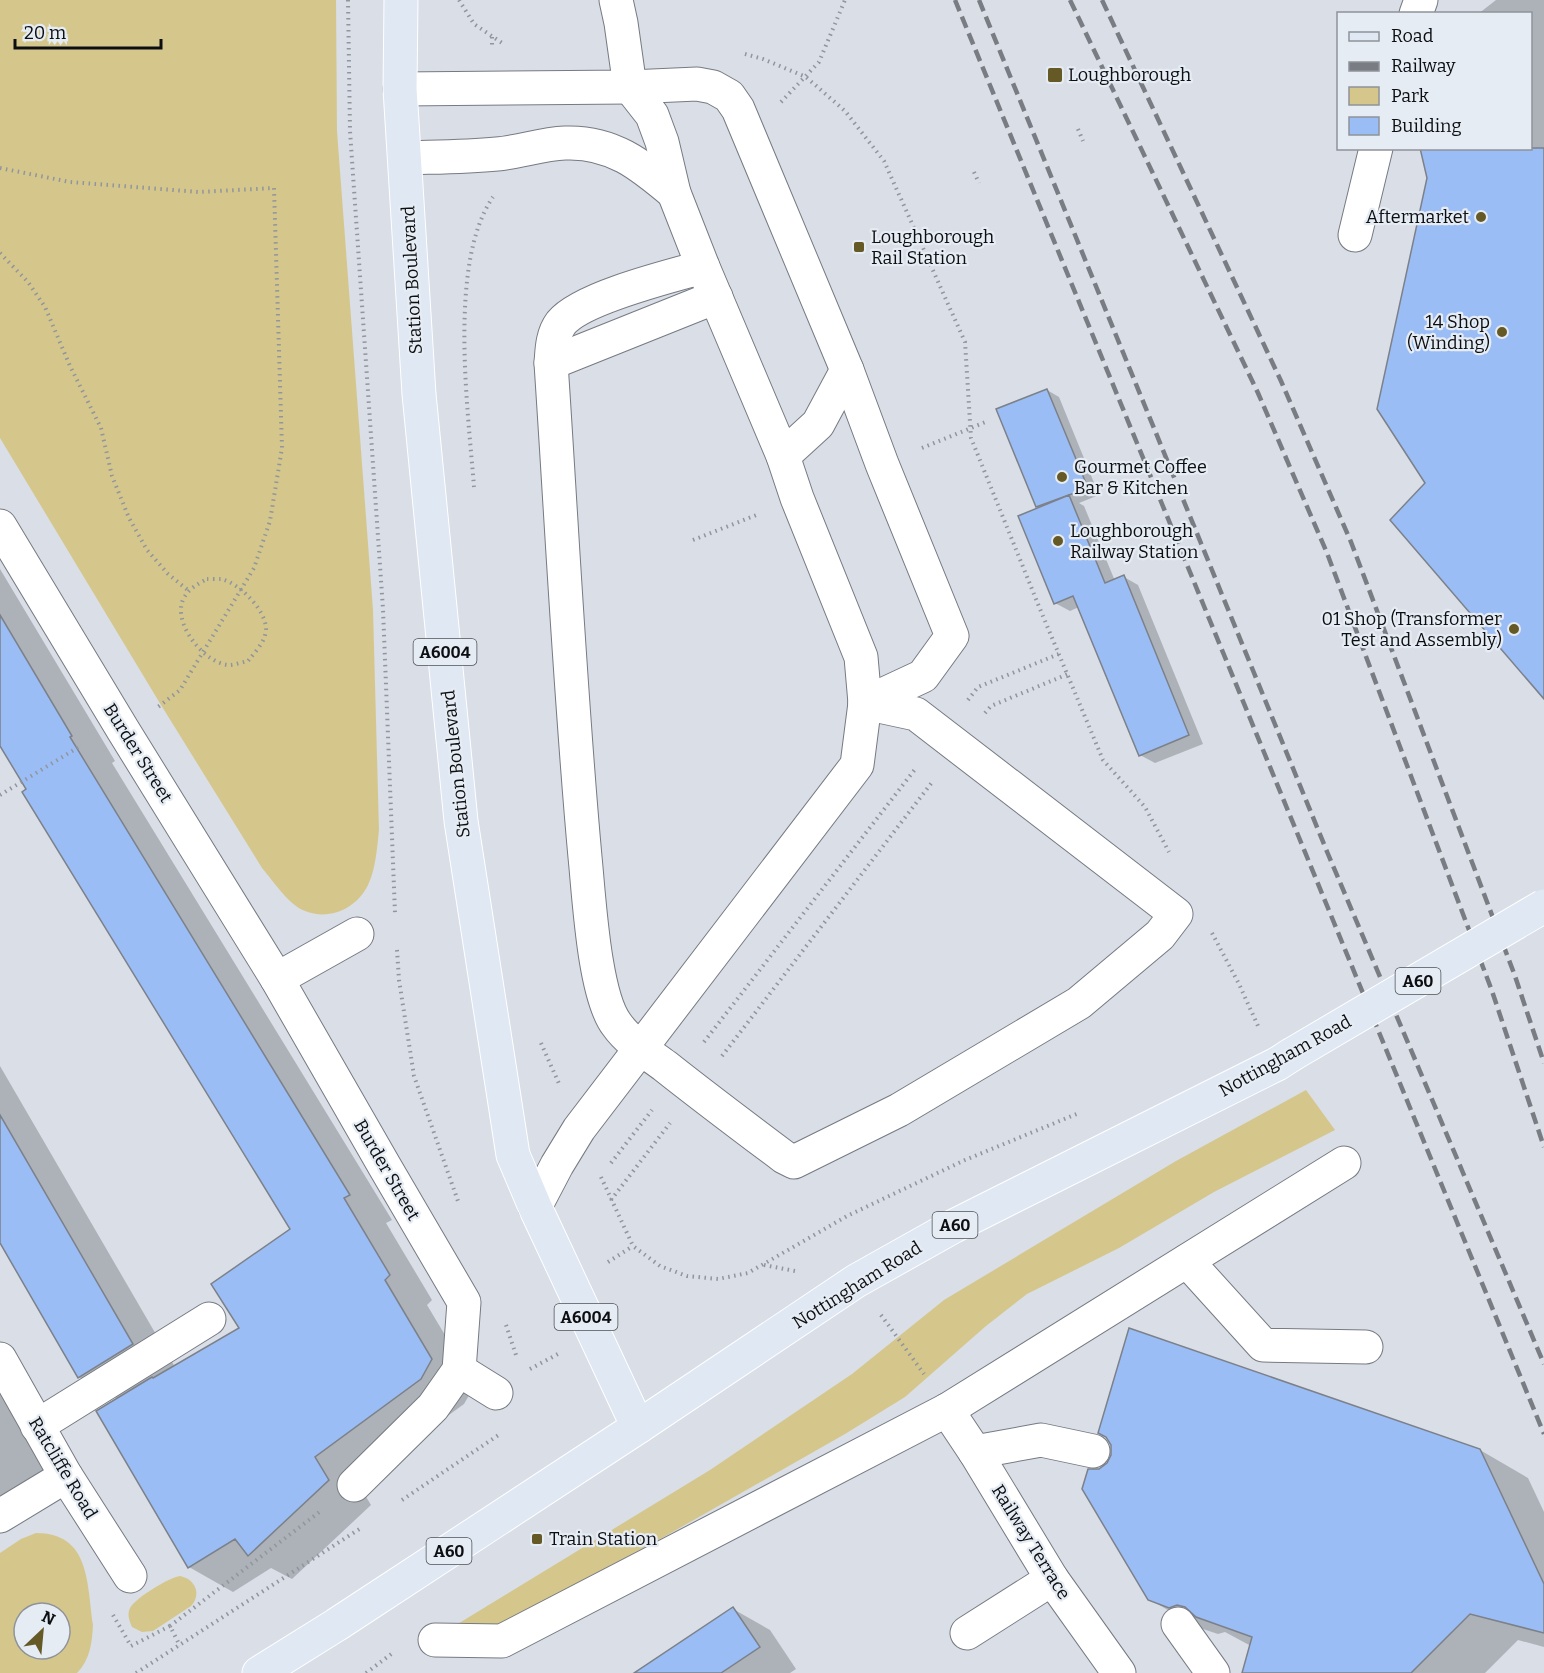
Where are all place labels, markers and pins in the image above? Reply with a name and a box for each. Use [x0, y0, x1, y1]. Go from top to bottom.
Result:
place label: Loughborough [1068, 64, 1191, 86]
marker: Loughborough [1046, 66, 1064, 84]
place label: Aftermarket [1366, 206, 1469, 228]
marker: Aftermarket [1474, 210, 1488, 224]
place label: Loughborough Rail Station [871, 226, 994, 269]
marker: Loughborough Rail Station [852, 240, 866, 254]
place label: 14 Shop (Winding) [1407, 311, 1490, 354]
marker: 14 Shop (Winding) [1495, 325, 1509, 339]
place label: Gourmet Coffee Bar & Kitchen [1074, 456, 1207, 499]
marker: Gourmet Coffee Bar & Kitchen [1055, 470, 1069, 484]
place label: Loughborough Railway Station [1070, 520, 1199, 563]
marker: Loughborough Railway Station [1051, 534, 1065, 548]
place label: 01 Shop (Transformer Test and Assembly) [1321, 608, 1502, 651]
marker: 01 Shop (Transformer Test and Assembly) [1507, 622, 1521, 636]
place label: Train Station [549, 1528, 658, 1550]
marker: Train Station [530, 1532, 544, 1546]

